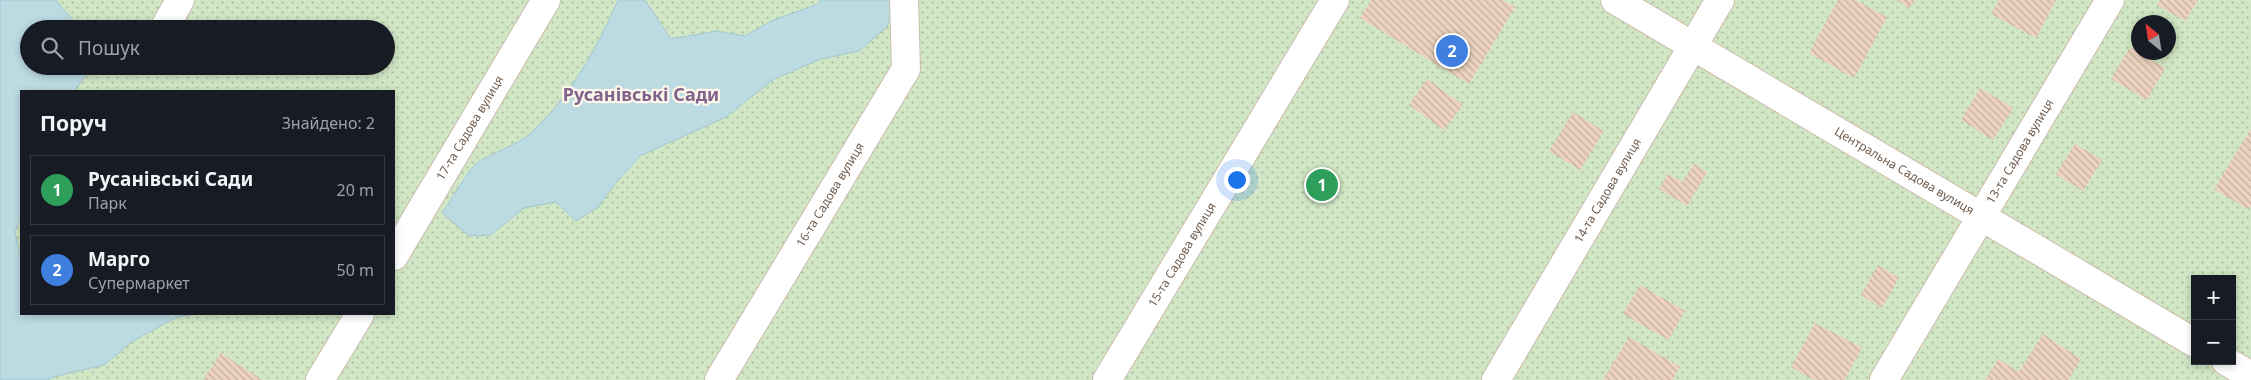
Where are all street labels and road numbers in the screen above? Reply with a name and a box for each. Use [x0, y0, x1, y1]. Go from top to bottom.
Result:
street label: 17-та Садова вулиця [432, 72, 507, 183]
street label: 13-та Садова вулиця [1982, 96, 2057, 207]
street label: Центральна Садова вулиця [1831, 123, 1977, 219]
street label: 14-та Садова вулиця [1570, 135, 1645, 246]
street label: 16-та Садова вулиця [792, 139, 868, 250]
street label: 15-та Садова вулиця [1144, 199, 1220, 310]

